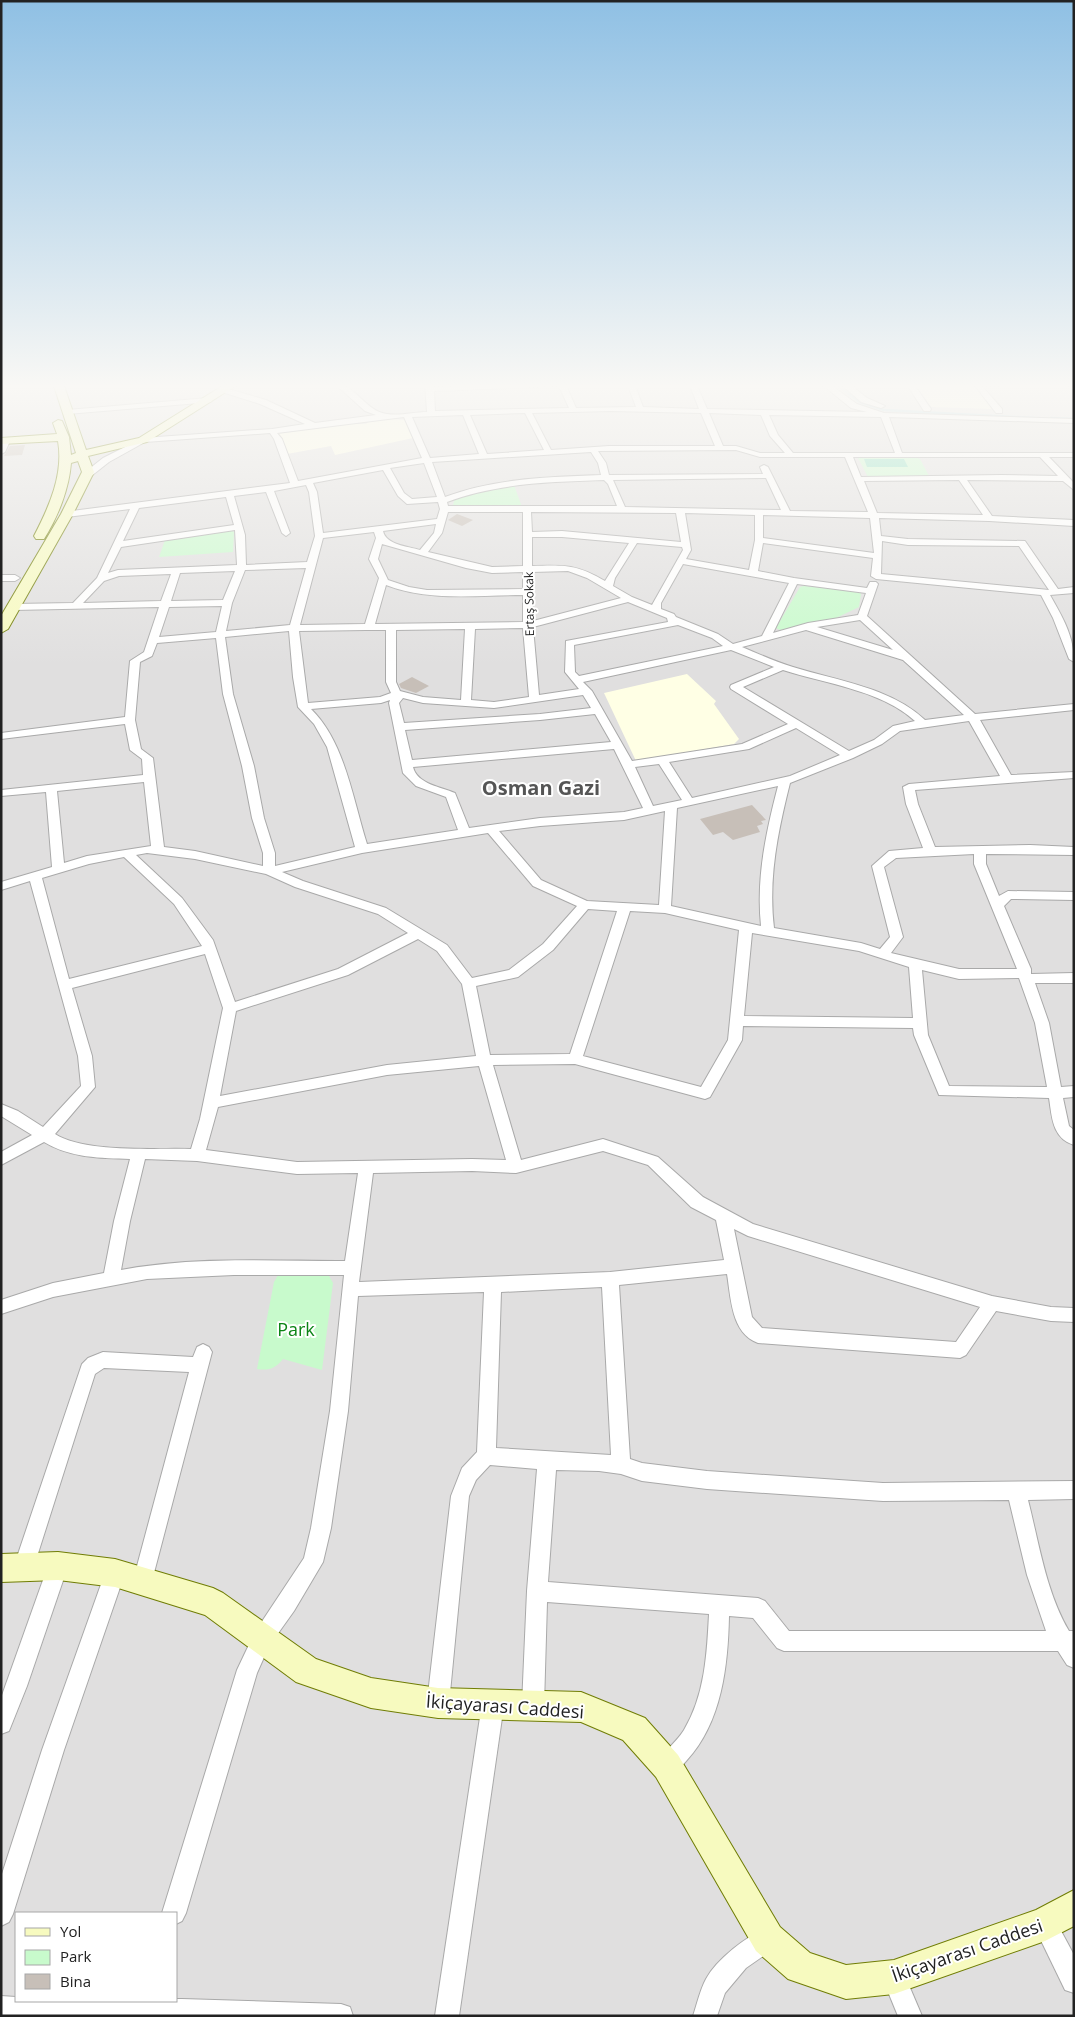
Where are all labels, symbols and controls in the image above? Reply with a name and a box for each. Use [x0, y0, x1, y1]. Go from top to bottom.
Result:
street label: Ertaş Sokak [520, 571, 538, 636]
district label: Osman Gazi [482, 774, 600, 801]
park label: Park [277, 1317, 315, 1341]
street label: İkiçayarası Caddesi [425, 1689, 585, 1723]
legend [15, 1912, 178, 2002]
street label: İkiçayarası Caddesi [888, 1913, 1046, 1987]
text: Yol [60, 1921, 81, 1941]
text: Park [60, 1946, 91, 1966]
text: Bina [60, 1971, 91, 1991]

